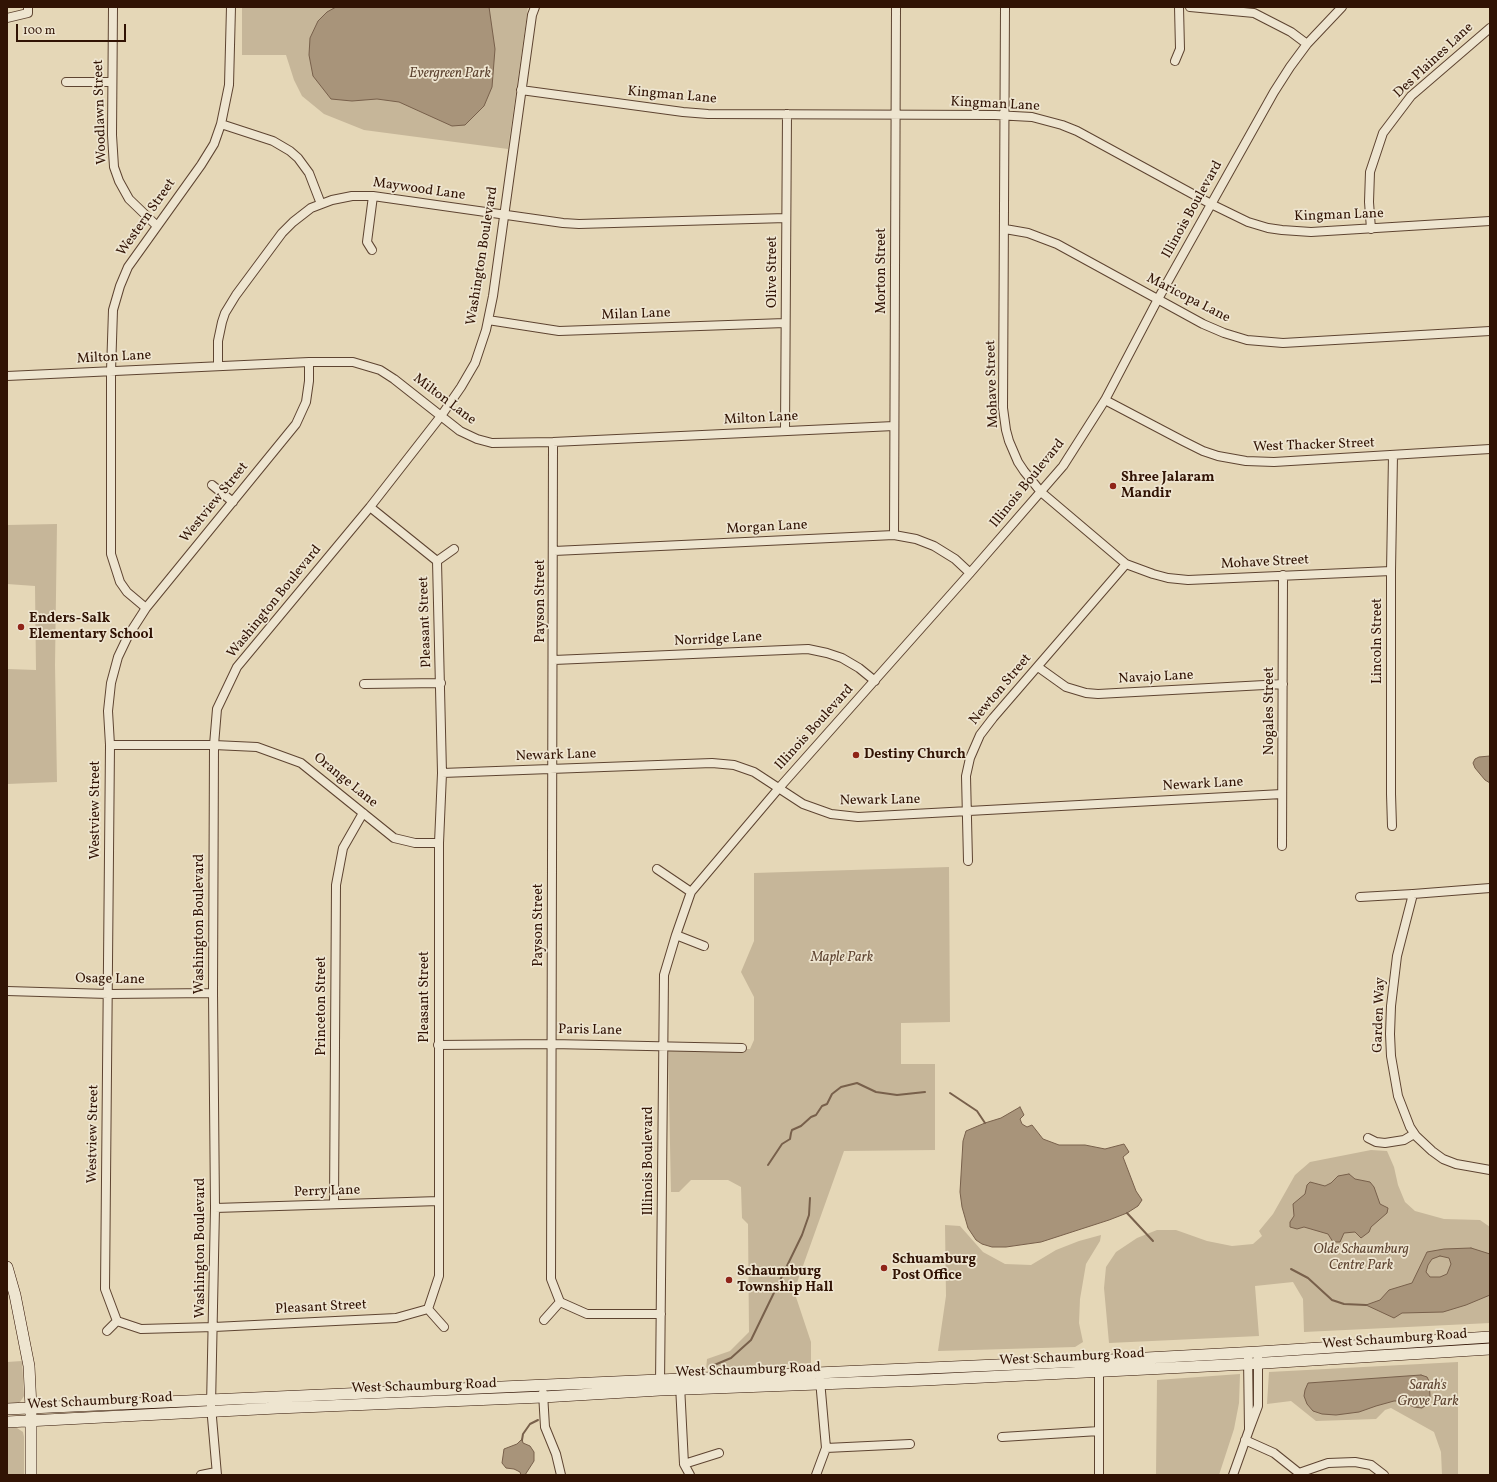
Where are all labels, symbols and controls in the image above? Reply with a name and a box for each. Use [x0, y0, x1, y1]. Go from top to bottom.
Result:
scale bar [18, 16, 128, 42]
street label: Des Plaines Lane [1391, 20, 1477, 102]
text: 100 m [23, 23, 55, 39]
street label: Woodlawn Street [91, 59, 111, 165]
park label: Evergreen Park [409, 66, 491, 82]
street label: Kingman Lane [627, 84, 717, 108]
street label: Kingman Lane [950, 94, 1040, 116]
street label: Illinois Boulevard [1159, 158, 1227, 262]
street label: Maywood Lane [372, 175, 466, 205]
street label: Western Street [114, 176, 180, 260]
street label: Washington Boulevard [464, 185, 502, 327]
street label: Kingman Lane [1294, 206, 1384, 226]
street label: Morton Street [874, 228, 890, 314]
street label: Olive Street [765, 236, 781, 308]
street label: Maricopa Lane [1143, 271, 1233, 327]
street label: Milan Lane [601, 305, 671, 325]
street label: Mohave Street [983, 340, 1003, 428]
street label: Milton Lane [76, 348, 152, 368]
street label: Milton Lane [409, 371, 479, 429]
street label: Milton Lane [723, 409, 799, 429]
street label: West Thacker Street [1253, 435, 1375, 457]
street label: Illinois Boulevard [987, 436, 1069, 532]
street label: Westview Street [177, 459, 253, 547]
place label: Shree Jalaram Mandir [1121, 470, 1215, 502]
marker: Shree Jalaram Mandir [1108, 481, 1118, 491]
street label: Morgan Lane [726, 517, 808, 539]
street label: Washington Boulevard [224, 542, 326, 662]
street label: Mohave Street [1220, 552, 1310, 574]
street label: Payson Street [533, 559, 549, 643]
street label: Pleasant Street [416, 576, 436, 668]
street label: Lincoln Street [1370, 598, 1386, 684]
place label: Enders-Salk Elementary School [29, 611, 153, 644]
marker: Enders-Salk Elementary School [16, 622, 26, 632]
street label: Norridge Lane [674, 629, 762, 651]
street label: Newton Street [966, 651, 1036, 729]
street label: Nogales Street [1262, 667, 1278, 755]
street label: Navajo Lane [1118, 668, 1194, 688]
street label: Illinois Boulevard [772, 682, 858, 774]
street label: Newark Lane [515, 746, 597, 766]
place label: Destiny Church [864, 747, 966, 763]
street label: Orange Lane [309, 750, 381, 812]
marker: Destiny Church [851, 750, 861, 760]
street label: Westview Street [88, 761, 104, 859]
street label: Newark Lane [1162, 774, 1244, 796]
street label: Newark Lane [839, 792, 921, 810]
street label: Washington Boulevard [192, 854, 208, 994]
street label: Payson Street [531, 883, 547, 967]
park label: Maple Park [811, 950, 873, 966]
street label: Pleasant Street [417, 951, 433, 1043]
street label: Princeton Street [314, 956, 330, 1056]
street label: Osage Lane [75, 971, 145, 989]
street label: Garden Way [1370, 977, 1390, 1053]
street label: Paris Lane [558, 1022, 622, 1040]
street label: Westview Street [85, 1084, 103, 1184]
street label: Illinois Boulevard [641, 1106, 657, 1216]
street label: Washington Boulevard [193, 1178, 209, 1318]
street label: Perry Lane [294, 1182, 360, 1202]
park label: Olde Schaumburg Centre Park [1313, 1242, 1409, 1274]
place label: Schuamburg Post Office [892, 1252, 976, 1284]
marker: Schuamburg Post Office [879, 1263, 889, 1273]
place label: Schaumburg Township Hall [737, 1264, 833, 1296]
marker: Schaumburg Township Hall [724, 1275, 734, 1285]
street label: Pleasant Street [275, 1297, 367, 1319]
street label: West Schaumburg Road [1322, 1327, 1468, 1353]
street label: West Schaumburg Road [999, 1346, 1145, 1370]
street label: West Schaumburg Road [675, 1360, 821, 1382]
street label: West Schaumburg Road [351, 1376, 497, 1398]
park label: Sarah's Grove Park [1397, 1378, 1459, 1410]
street label: West Schaumburg Road [27, 1390, 173, 1414]

